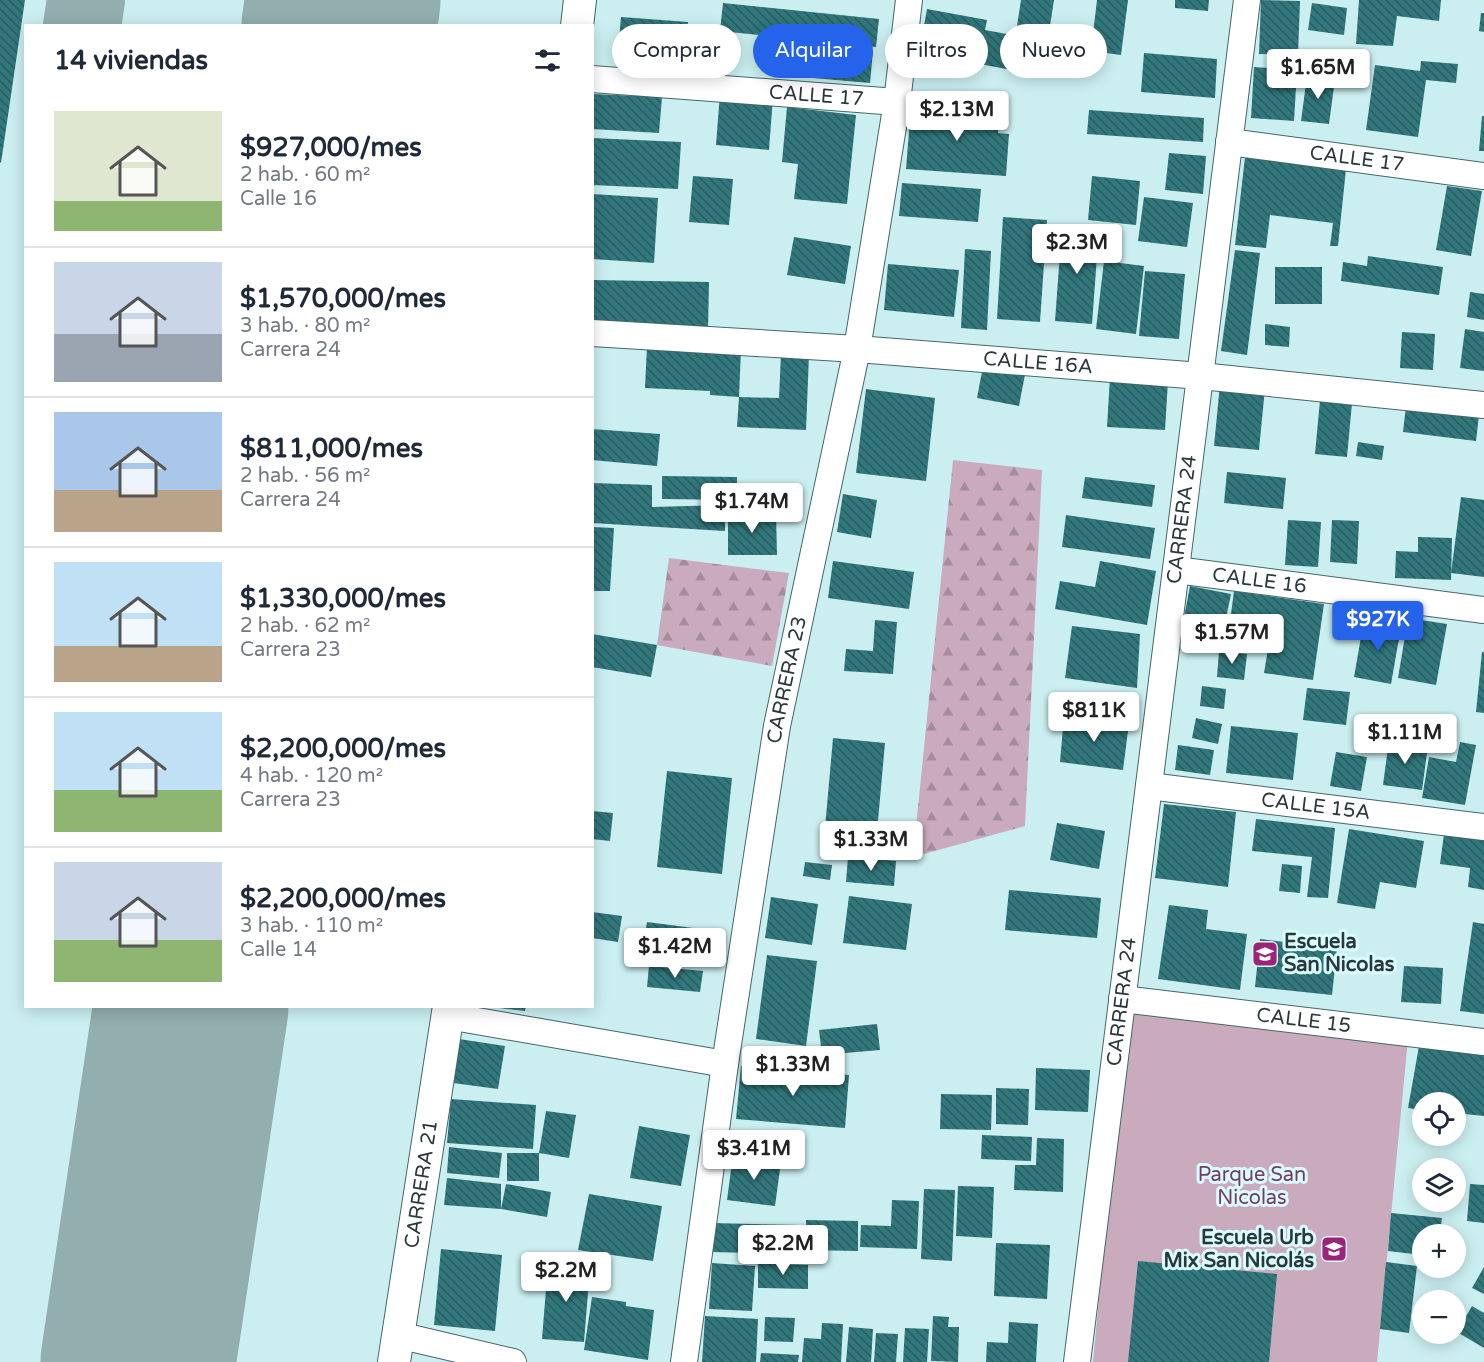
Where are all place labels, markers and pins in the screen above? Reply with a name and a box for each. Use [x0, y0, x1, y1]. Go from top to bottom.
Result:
pin: $1.65M [1269, 49, 1367, 100]
pin: $2.13M [908, 91, 1006, 142]
pin: $2.3M [1035, 224, 1119, 275]
pin: $1.74M [703, 483, 801, 534]
pin: $927K [1336, 601, 1420, 652]
pin: $1.57M [1183, 614, 1281, 665]
pin: $811K [1052, 692, 1136, 743]
pin: $1.11M [1356, 714, 1454, 765]
pin: $1.33M [822, 821, 920, 872]
pin: $1.42M [626, 928, 724, 979]
place label: Escuela San Nicolas [1284, 930, 1395, 977]
school or university icon: Escuela San Nicolas [1250, 939, 1280, 969]
pin: $1.33M [744, 1046, 842, 1097]
pin: $3.41M [705, 1130, 803, 1181]
pin: $2.2M [741, 1225, 825, 1276]
place label: Escuela Urb Mix San Nicolás [1164, 1226, 1314, 1273]
school or university icon: Escuela Urb Mix San Nicolás [1319, 1234, 1349, 1264]
pin: $2.2M [524, 1252, 608, 1303]

